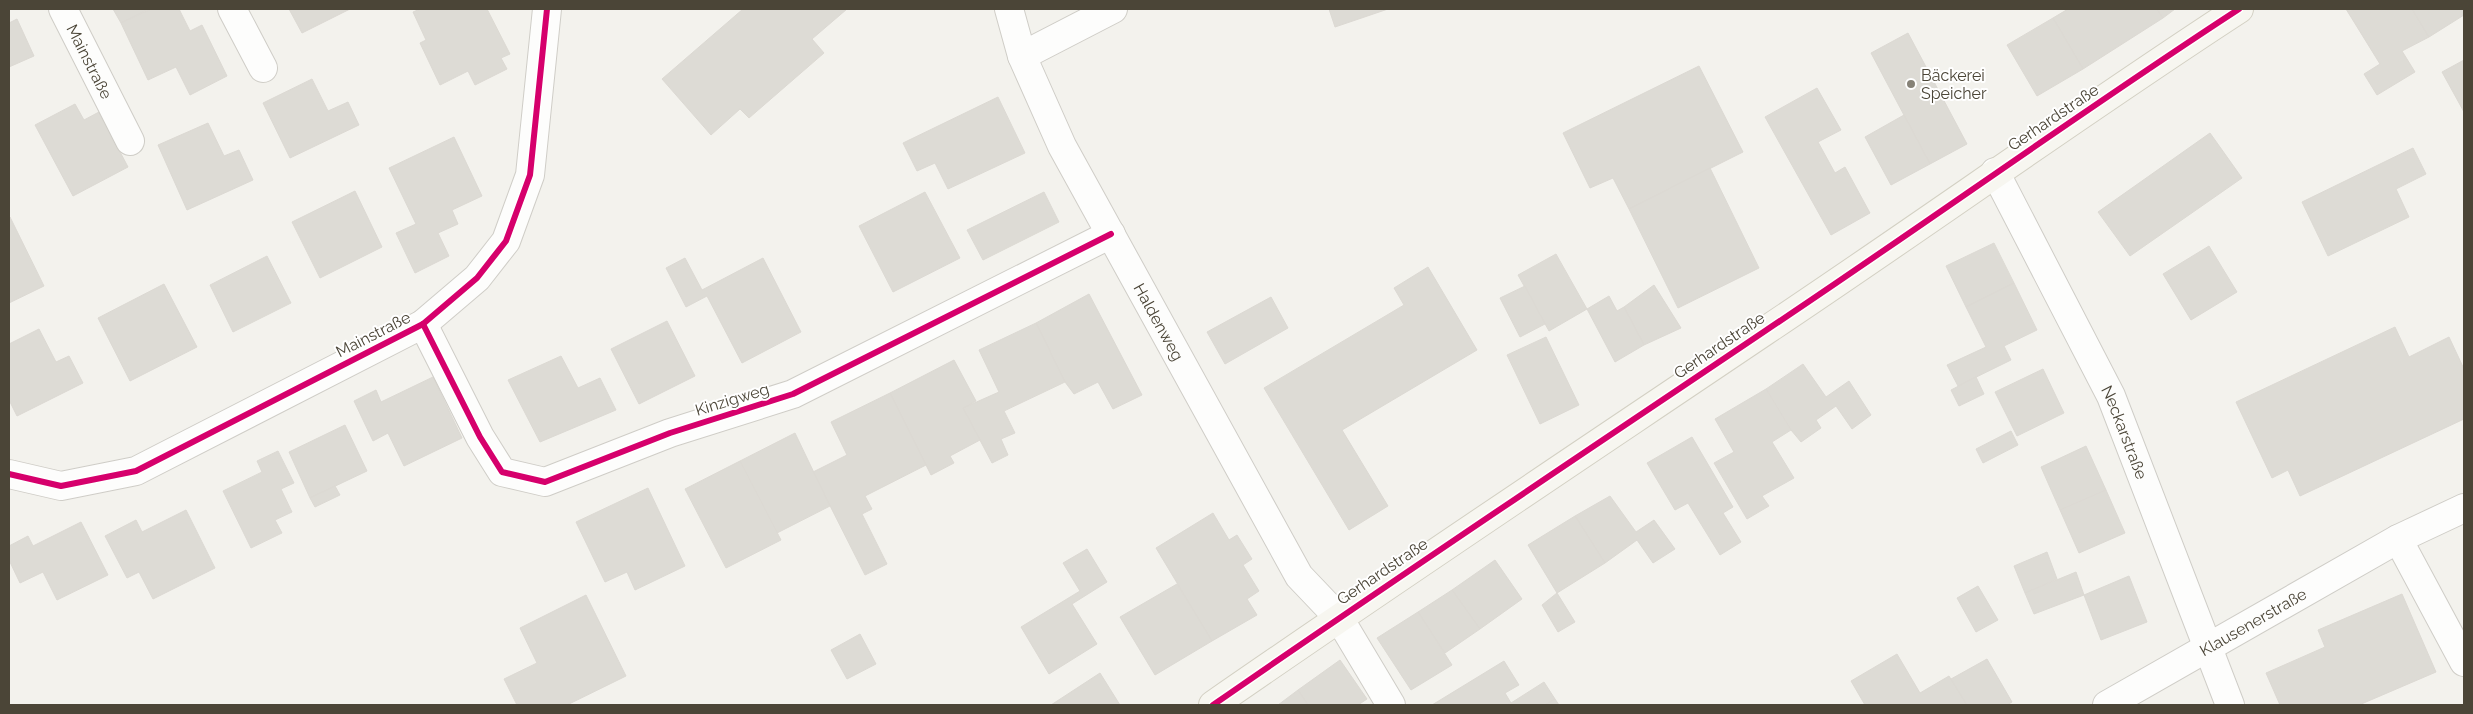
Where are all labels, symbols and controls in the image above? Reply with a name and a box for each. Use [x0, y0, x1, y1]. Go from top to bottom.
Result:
street label: Mainstraße [62, 21, 116, 102]
place label: Bäckerei Speicher [1921, 66, 1987, 103]
marker: Bäckerei Speicher [1905, 78, 1917, 90]
street label: Gerhardstraße [2004, 80, 2102, 155]
street label: Haldenweg [1130, 280, 1187, 364]
street label: Mainstraße [333, 308, 414, 361]
street label: Gerhardstraße [1670, 308, 1768, 383]
street label: Kinzigweg [693, 379, 771, 420]
street label: Neckarstraße [2097, 382, 2151, 482]
street label: Gerhardstraße [1333, 534, 1431, 609]
street label: Klausenerstraße [2196, 584, 2310, 660]

